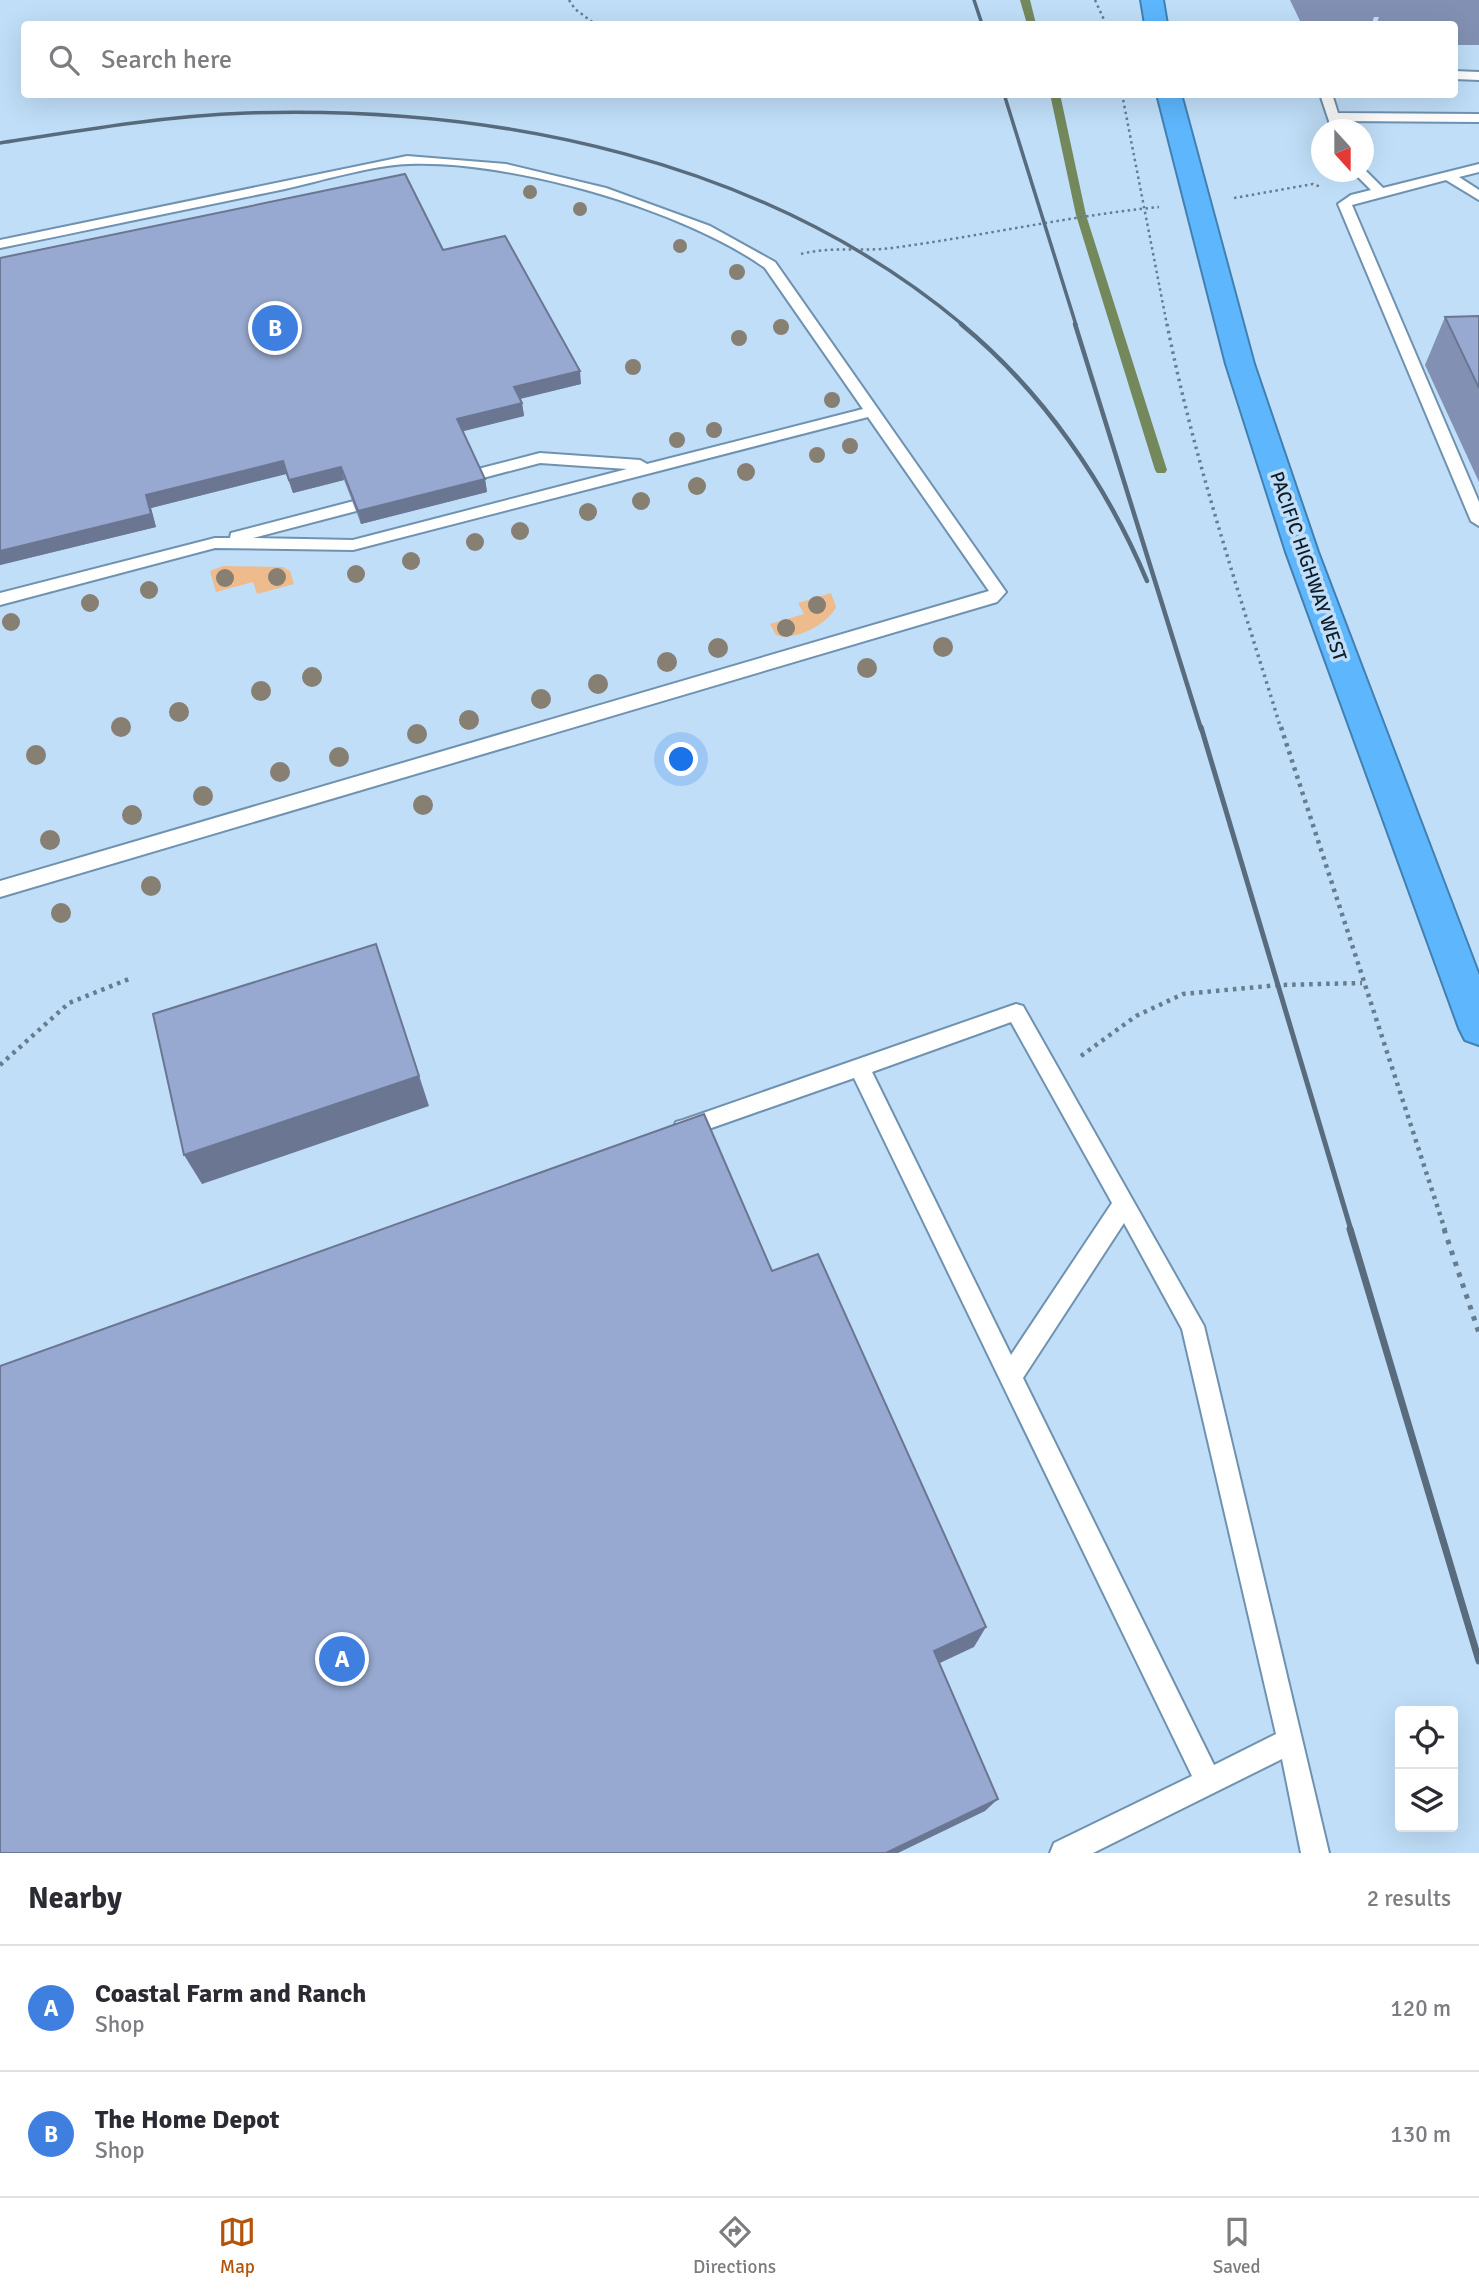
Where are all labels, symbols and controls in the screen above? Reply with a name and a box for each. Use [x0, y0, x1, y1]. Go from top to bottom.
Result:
search box [21, 21, 1458, 98]
icon: search [45, 41, 83, 79]
text: Search here [101, 44, 232, 76]
north arrow [1311, 119, 1374, 182]
pin: B [252, 302, 298, 354]
street label: PACIFIC HIGHWAY WEST [1264, 468, 1352, 665]
your location [664, 742, 698, 776]
pin: A [319, 1633, 365, 1685]
map controls [1395, 1706, 1458, 1832]
button: locate [1395, 1706, 1458, 1769]
button: layers [1395, 1769, 1458, 1832]
text: Nearby [28, 1880, 122, 1917]
text: 2 results [1367, 1884, 1451, 1913]
text: Coastal Farm and Ranch [95, 1978, 366, 2010]
text: A [44, 1994, 58, 2023]
text: 120 m [1390, 1994, 1451, 2023]
text: Shop [95, 2010, 144, 2039]
text: The Home Depot [95, 2104, 280, 2136]
text: B [44, 2120, 58, 2149]
text: 130 m [1390, 2120, 1451, 2149]
text: Shop [95, 2136, 144, 2165]
tab: Map [218, 2213, 256, 2279]
tab: Directions [693, 2213, 776, 2279]
tab: Saved [1213, 2213, 1261, 2279]

